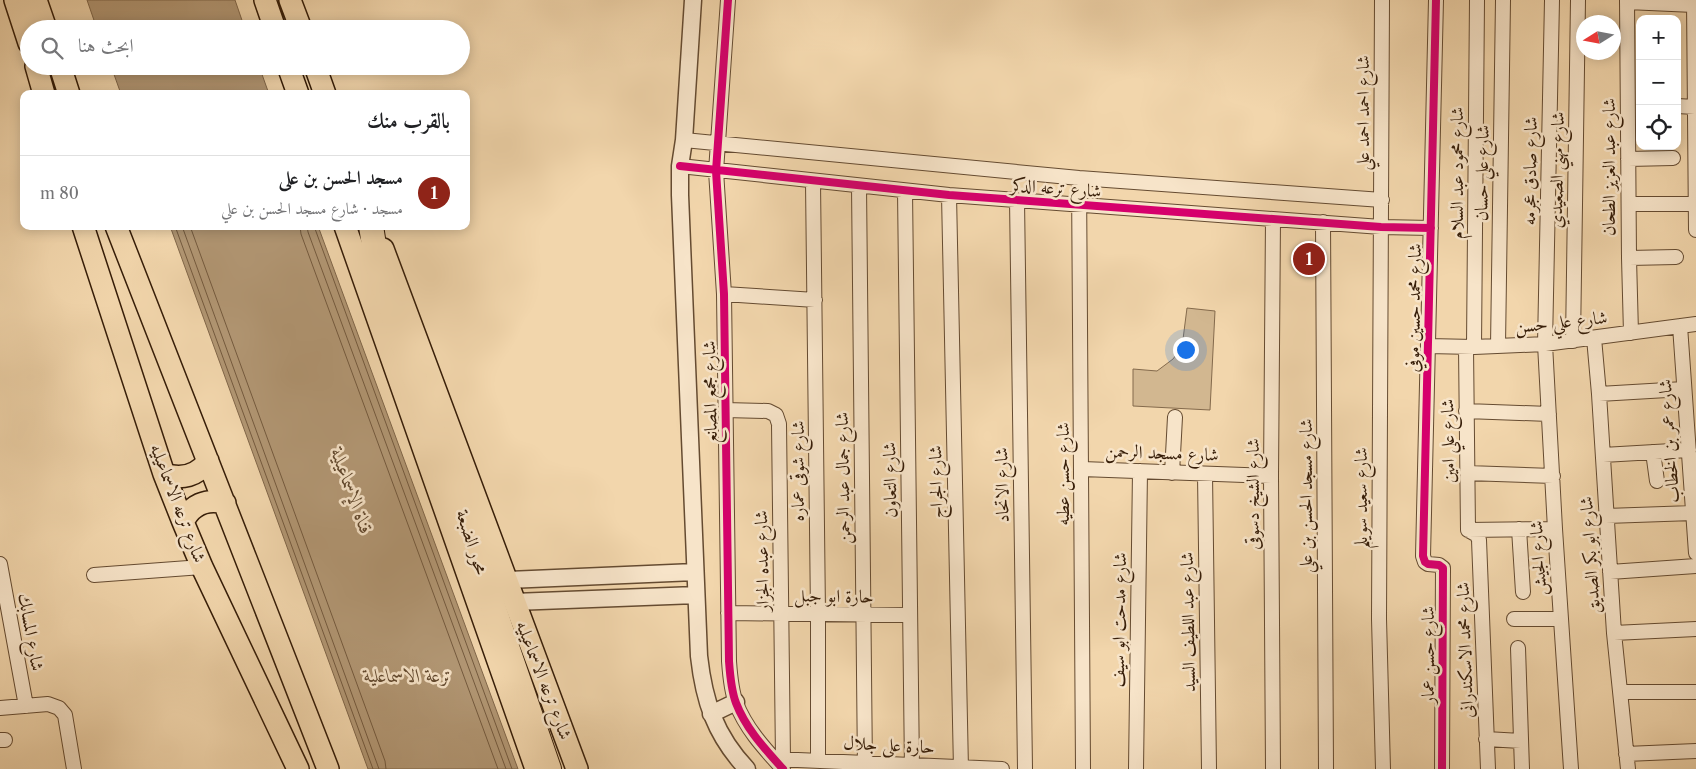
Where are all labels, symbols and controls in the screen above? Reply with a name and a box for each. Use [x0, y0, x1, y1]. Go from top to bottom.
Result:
north arrow [1576, 15, 1621, 60]
map controls [1636, 15, 1681, 150]
button: + [1636, 15, 1681, 60]
search box [20, 20, 470, 75]
icon: search [38, 34, 66, 62]
text: ابحث هنا [78, 34, 134, 57]
street label: شارع احمد احمد علي [1352, 55, 1380, 171]
button: − [1636, 60, 1681, 105]
street label: شارع عبد العزيز الطحان [1598, 98, 1624, 236]
button: locate [1636, 105, 1681, 150]
street label: شارع محمود عبد السلام [1446, 107, 1473, 239]
text: بالقرب منك [367, 108, 450, 133]
street label: شارع مهني الصعيدي [1545, 111, 1575, 229]
street label: شارع صادق عجرمه [1518, 116, 1546, 226]
street label: شارع علي حسان [1470, 125, 1500, 221]
text: مسجد الحسن بن على [279, 166, 403, 189]
street label: شارع ترعه الدكر [1008, 174, 1102, 206]
text: 80 m [40, 183, 79, 203]
text: 1 [430, 183, 438, 203]
text: مسجد · شارع مسجد الحسن بن علي [221, 198, 403, 218]
pin: 1 [1293, 240, 1325, 278]
street label: شارع محمد حسين موفي [1402, 243, 1430, 373]
street label: شارع علي حسن [1514, 306, 1609, 344]
your location [1173, 337, 1199, 363]
street label: شارع مجمع المصانع [698, 340, 727, 443]
street label: شارع عمر بن الخطاب [1654, 378, 1688, 504]
street label: شارع علي امين [1436, 399, 1466, 483]
street label: شارع جمال عبد الرحمن [831, 412, 859, 544]
street label: شارع مسجد الحسن بن علي [1295, 419, 1323, 573]
street label: شارع شوقى عماره [787, 421, 813, 521]
street label: شارع حسن عطيه [1052, 422, 1078, 526]
street label: شارع الشيخ دسوقى [1242, 438, 1269, 550]
street label: شارع ترعه الاسماعيليه [142, 440, 211, 567]
street label: شارع مسجد الرحمن [1105, 440, 1219, 470]
street label: شارع التعاون [878, 442, 906, 518]
water label: قناة الإسماعيلية [322, 443, 378, 538]
street label: شارع الجراج [924, 445, 953, 519]
street label: شارع الاتحاد [990, 447, 1018, 523]
street label: شارع سعيد سويلم [1350, 447, 1379, 549]
street label: شارع ابو بكر الصديق [1575, 495, 1609, 614]
street label: محور الضبعة [451, 507, 493, 577]
street label: شارع عبده الجزار [750, 510, 778, 614]
street label: شارع الجيش [1525, 520, 1555, 596]
street label: شارع مدحت ابو سيف [1107, 552, 1135, 688]
street label: شارع عبد اللطيف السيد [1176, 552, 1204, 692]
street label: شارع محمد الاسكندرانى [1452, 582, 1482, 718]
street label: حارة ابو جبل [794, 584, 874, 610]
street label: شارع المسابك [9, 591, 49, 673]
street label: شارع حسن عمار [1417, 606, 1443, 706]
street label: شارع ترعه الاسماعيليه [508, 617, 577, 744]
water label: ترعة الاسماعلية [362, 664, 452, 687]
street label: حارة على جلال [843, 732, 935, 760]

